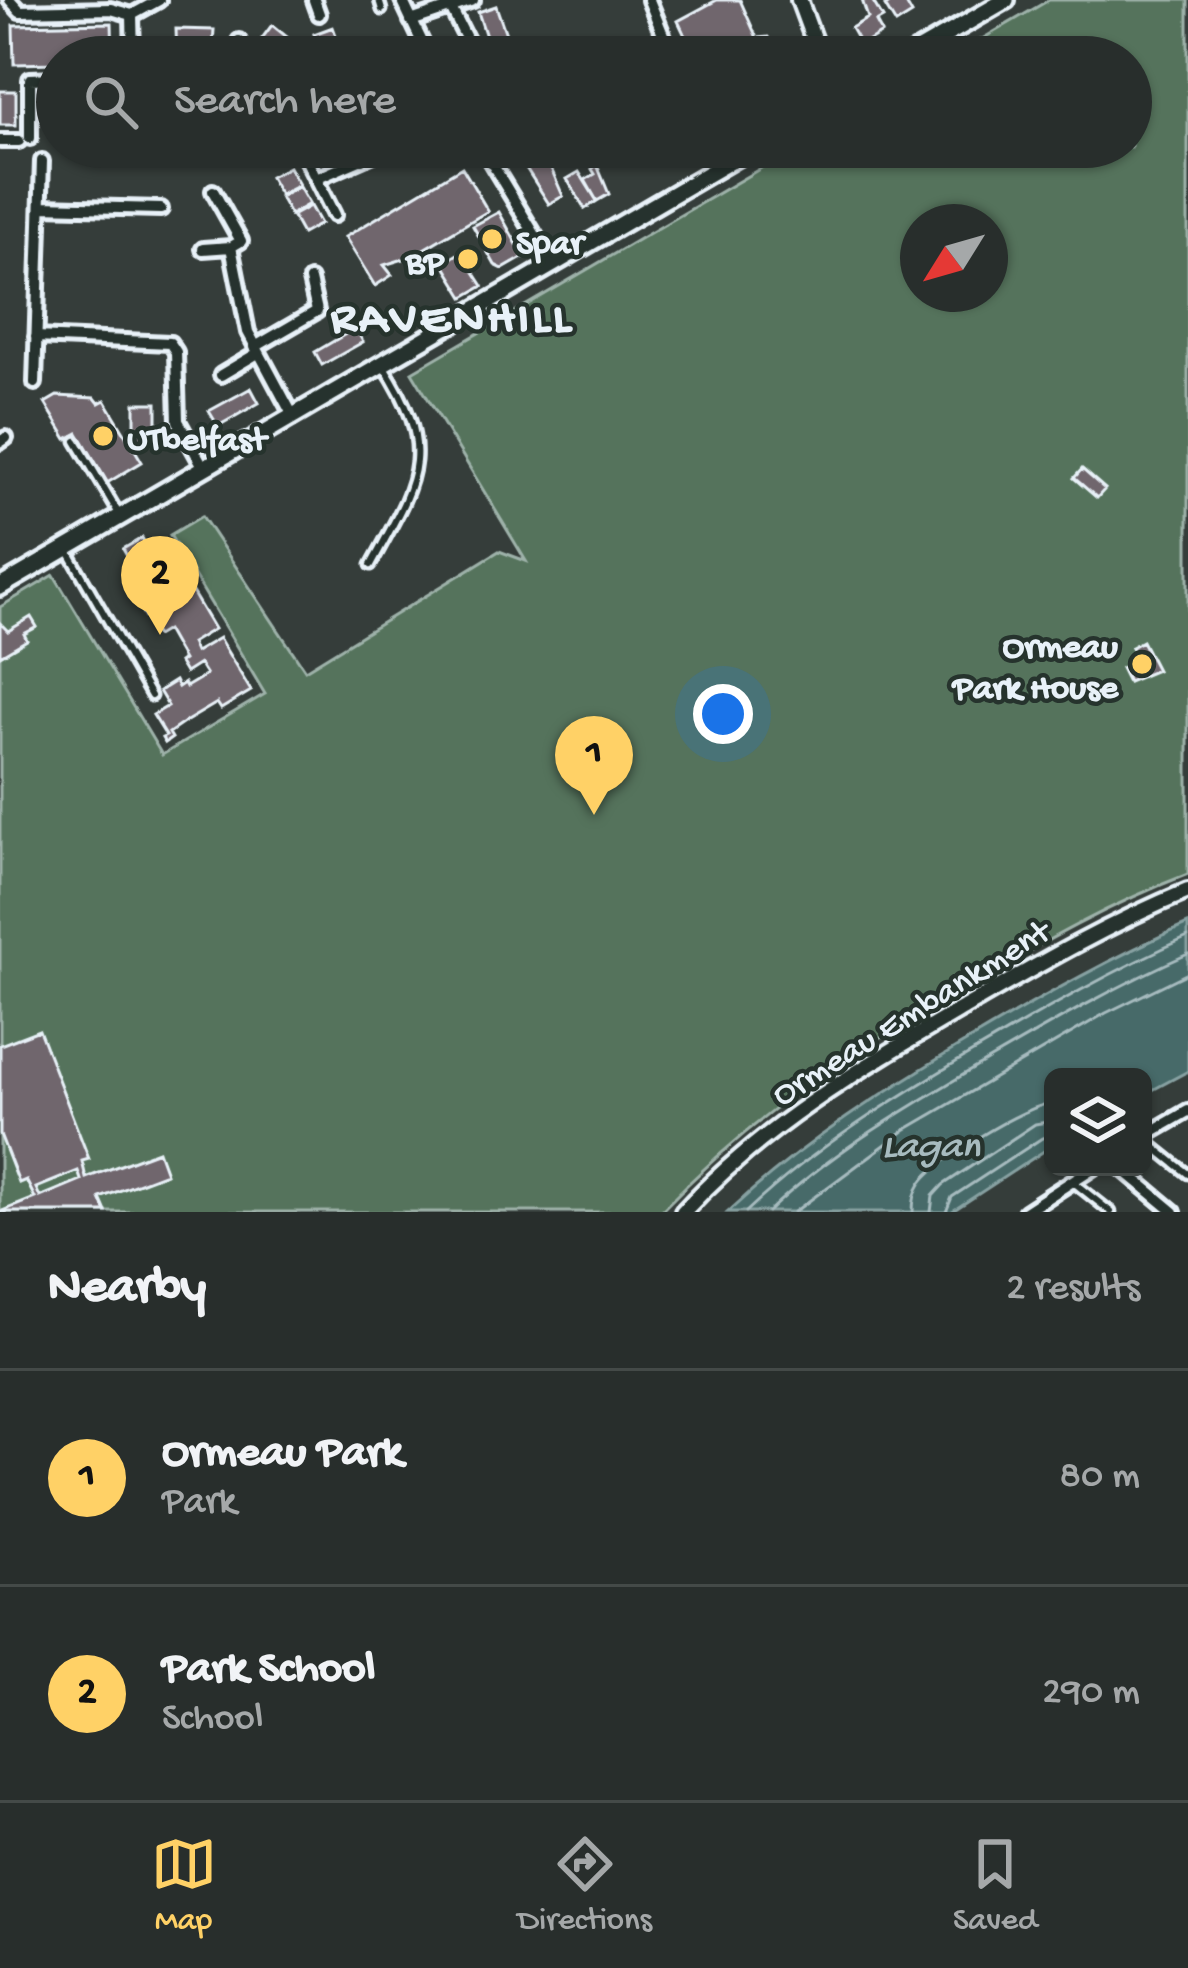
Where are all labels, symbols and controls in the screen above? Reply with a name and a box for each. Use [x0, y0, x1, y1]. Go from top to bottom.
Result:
search box [36, 36, 1152, 168]
icon: search [78, 69, 144, 135]
text: Search here [174, 76, 396, 129]
north arrow [900, 204, 1008, 312]
place label: Spar [516, 224, 586, 267]
marker: Spar [479, 226, 505, 252]
place label: BP [405, 244, 445, 287]
marker: BP [455, 246, 481, 272]
district label: RAVENHILL [331, 293, 573, 350]
place label: UTbelfast [127, 421, 269, 464]
marker: UTbelfast [90, 423, 116, 449]
pin: 2 [121, 536, 199, 635]
place label: Ormeau Park House [951, 628, 1119, 712]
marker: Ormeau Park House [1129, 651, 1155, 677]
your location [693, 684, 753, 744]
pin: 1 [555, 716, 633, 815]
street label: Ormeau Embankment [765, 911, 1062, 1119]
map controls [1044, 1068, 1152, 1176]
button: layers [1044, 1068, 1152, 1176]
water label: Lagan [882, 1126, 981, 1172]
text: Nearby [48, 1260, 206, 1320]
text: 2 results [1006, 1267, 1140, 1313]
text: Ormeau Park [162, 1428, 403, 1481]
text: 1 [79, 1455, 95, 1501]
text: 80 m [1060, 1455, 1140, 1501]
text: Park [162, 1481, 236, 1527]
text: Park School [162, 1644, 375, 1697]
text: 2 [77, 1671, 97, 1717]
text: 290 m [1042, 1671, 1140, 1717]
text: School [162, 1697, 263, 1743]
tab: Map [151, 1831, 217, 1941]
tab: Directions [518, 1831, 652, 1941]
tab: Saved [953, 1831, 1037, 1941]

